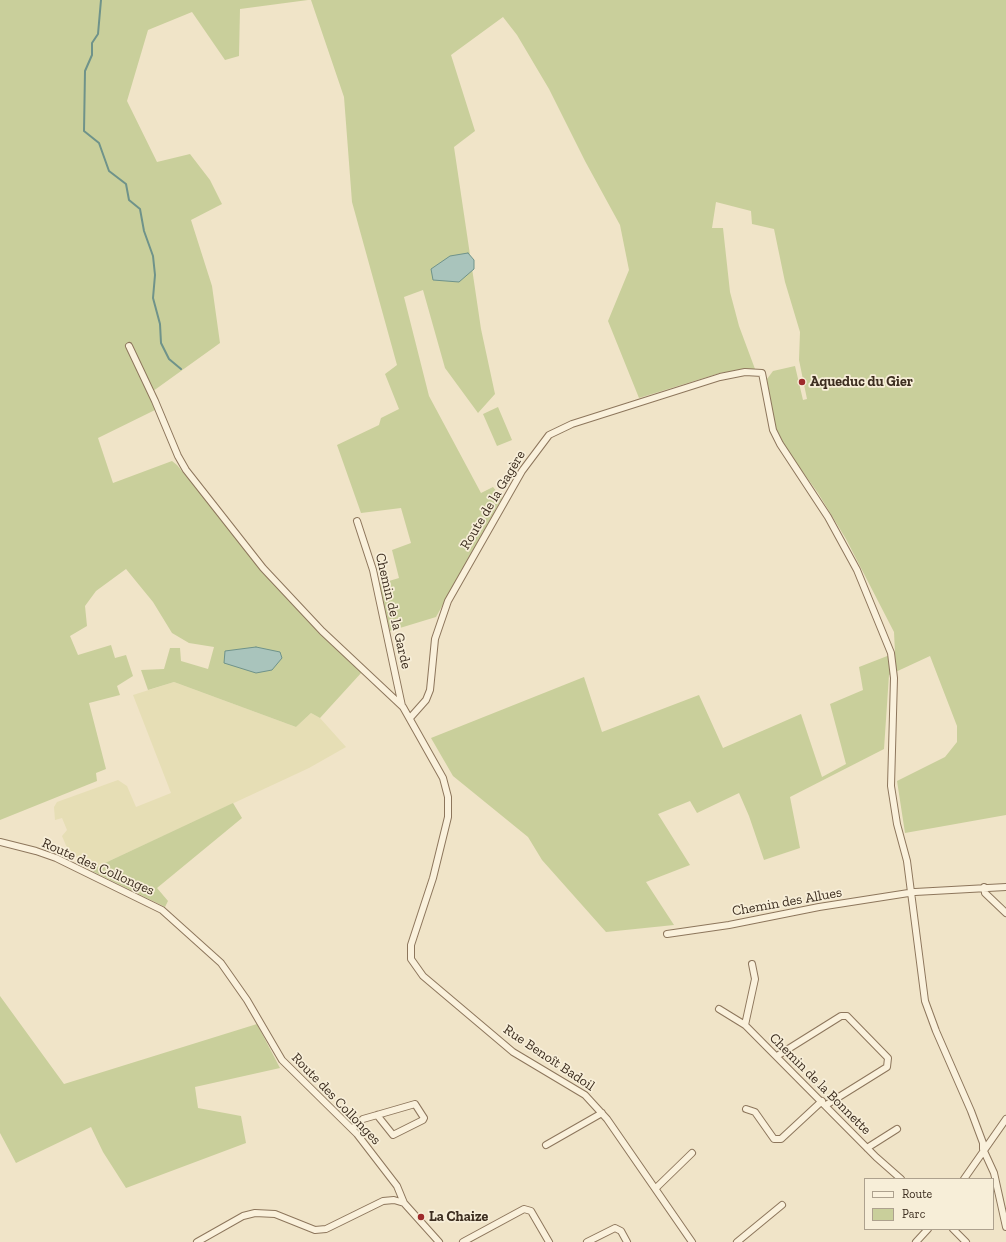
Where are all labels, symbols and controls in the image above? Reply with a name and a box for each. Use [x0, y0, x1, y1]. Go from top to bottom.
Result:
place label: Aqueduc du Gier [810, 374, 913, 390]
marker: Aqueduc du Gier [797, 377, 807, 387]
street label: Route de la Gagère [457, 447, 529, 553]
street label: Chemin de la Garde [372, 551, 414, 671]
street label: Route des Collonges [39, 835, 157, 899]
street label: Chemin des Allues [731, 884, 843, 920]
street label: Rue Benoît Badoil [500, 1021, 598, 1095]
street label: Chemin de la Bonnette [766, 1030, 874, 1138]
street label: Route des Collonges [288, 1050, 384, 1148]
legend [864, 1178, 994, 1230]
text: Route [902, 1187, 932, 1201]
text: Parc [902, 1207, 925, 1221]
place label: La Chaize [429, 1209, 488, 1225]
marker: La Chaize [416, 1212, 426, 1222]

